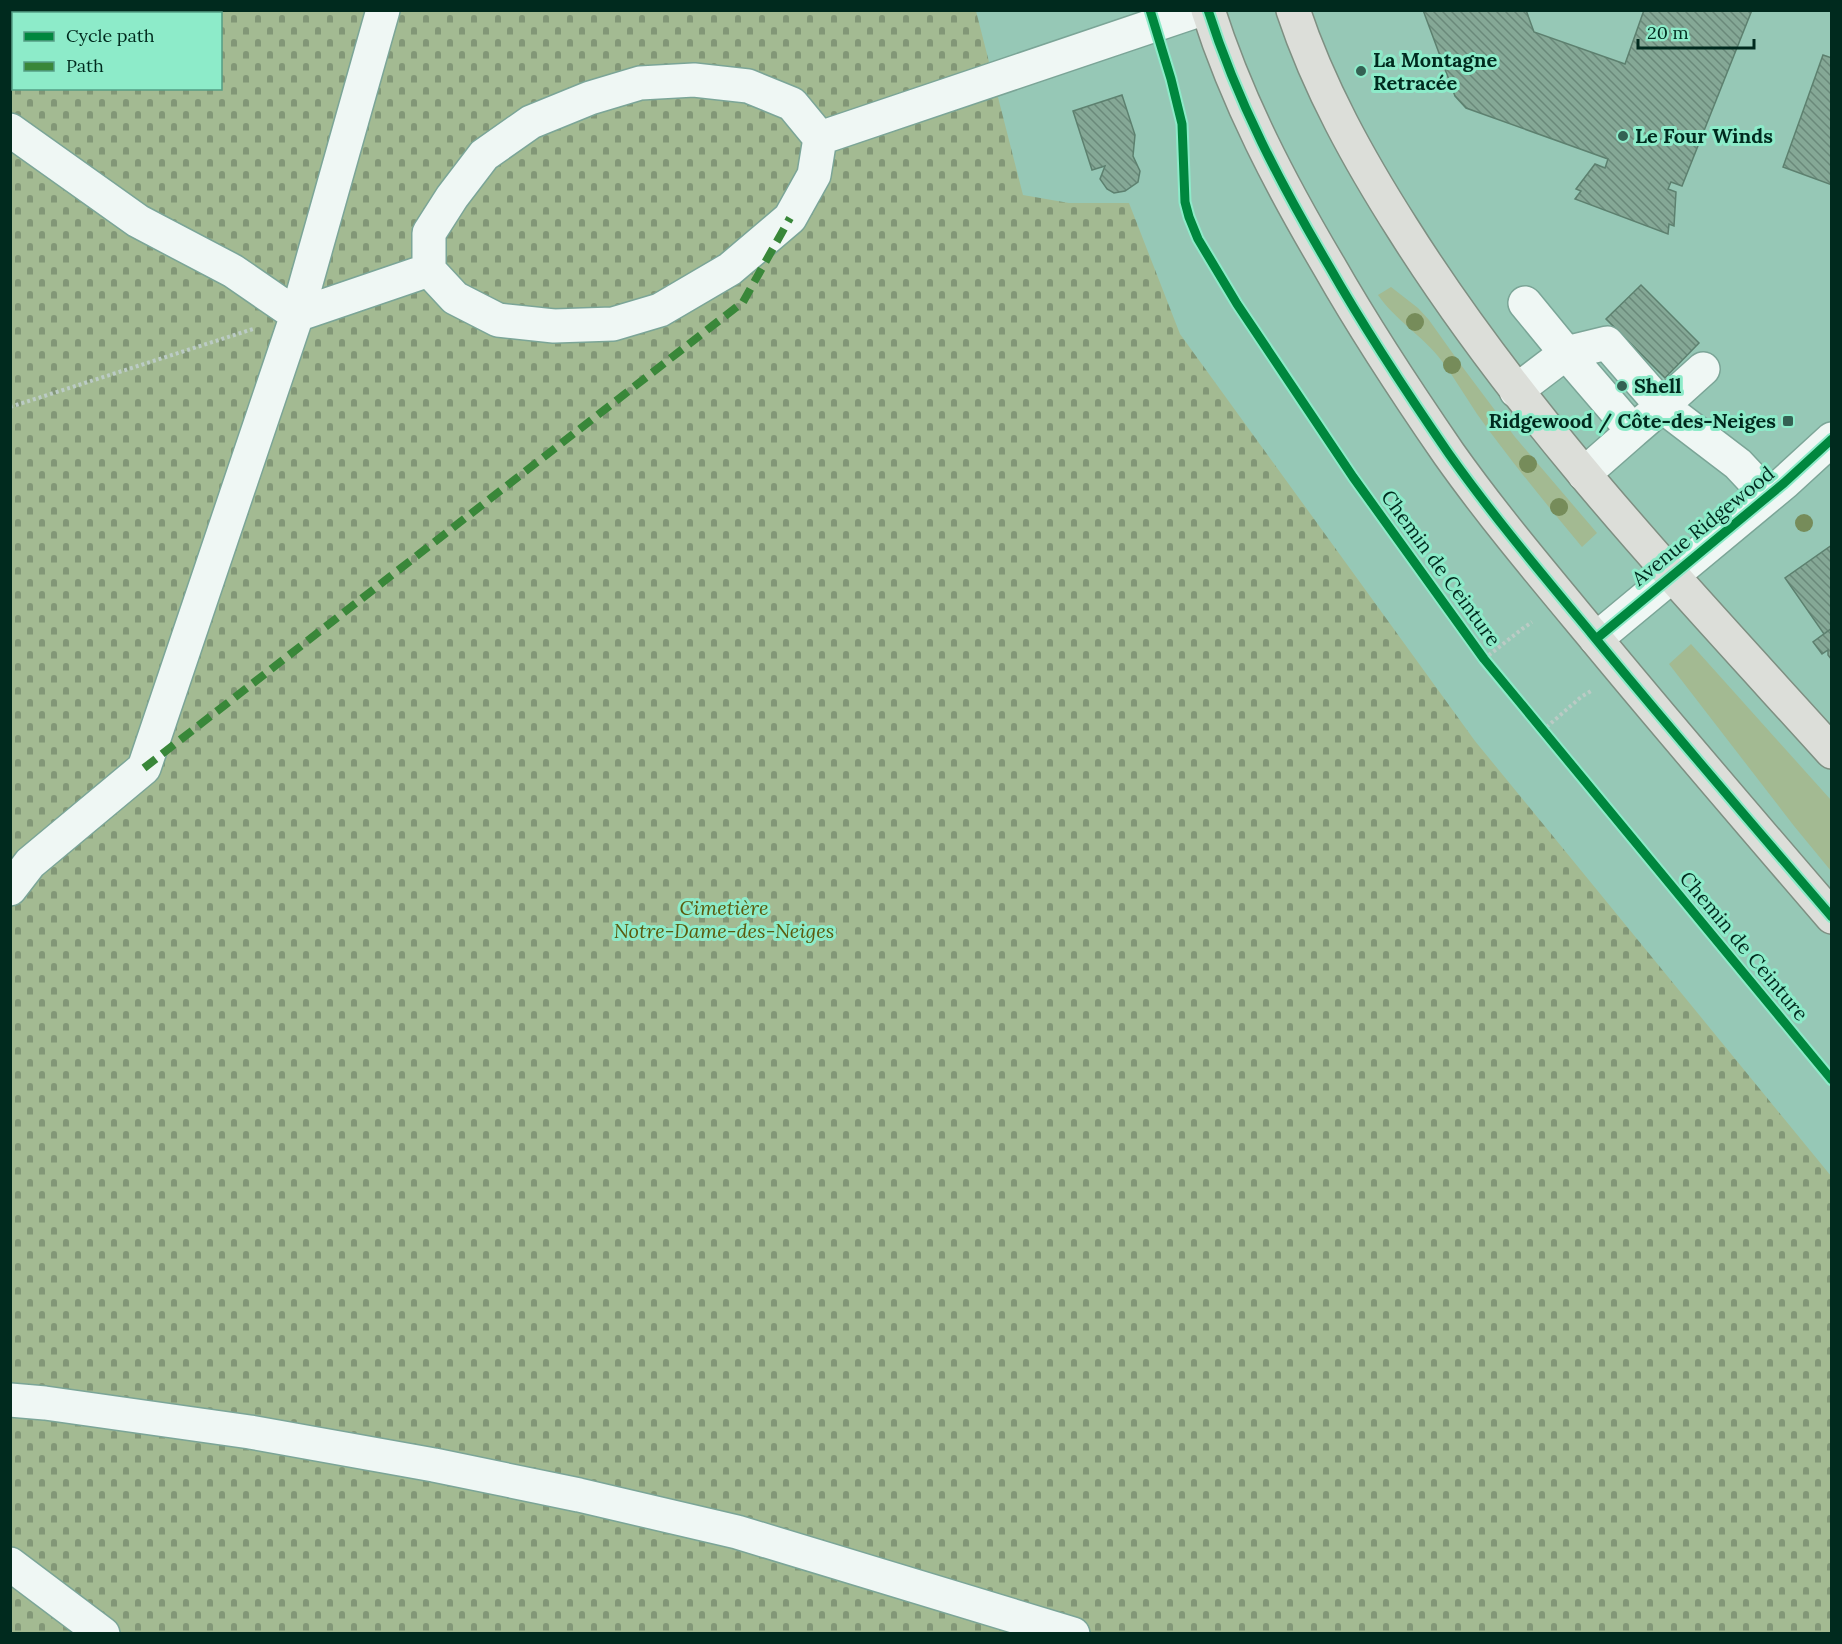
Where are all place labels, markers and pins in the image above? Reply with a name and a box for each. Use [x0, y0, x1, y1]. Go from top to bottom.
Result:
place label: La Montagne Retracée [1373, 47, 1497, 95]
marker: La Montagne Retracée [1354, 64, 1368, 78]
place label: Le Four Winds [1635, 123, 1773, 148]
marker: Le Four Winds [1616, 129, 1630, 143]
place label: Shell [1634, 373, 1682, 398]
marker: Shell [1615, 379, 1629, 393]
place label: Ridgewood / Côte-des-Neiges [1488, 408, 1776, 434]
marker: Ridgewood / Côte-des-Neiges [1781, 414, 1795, 428]

